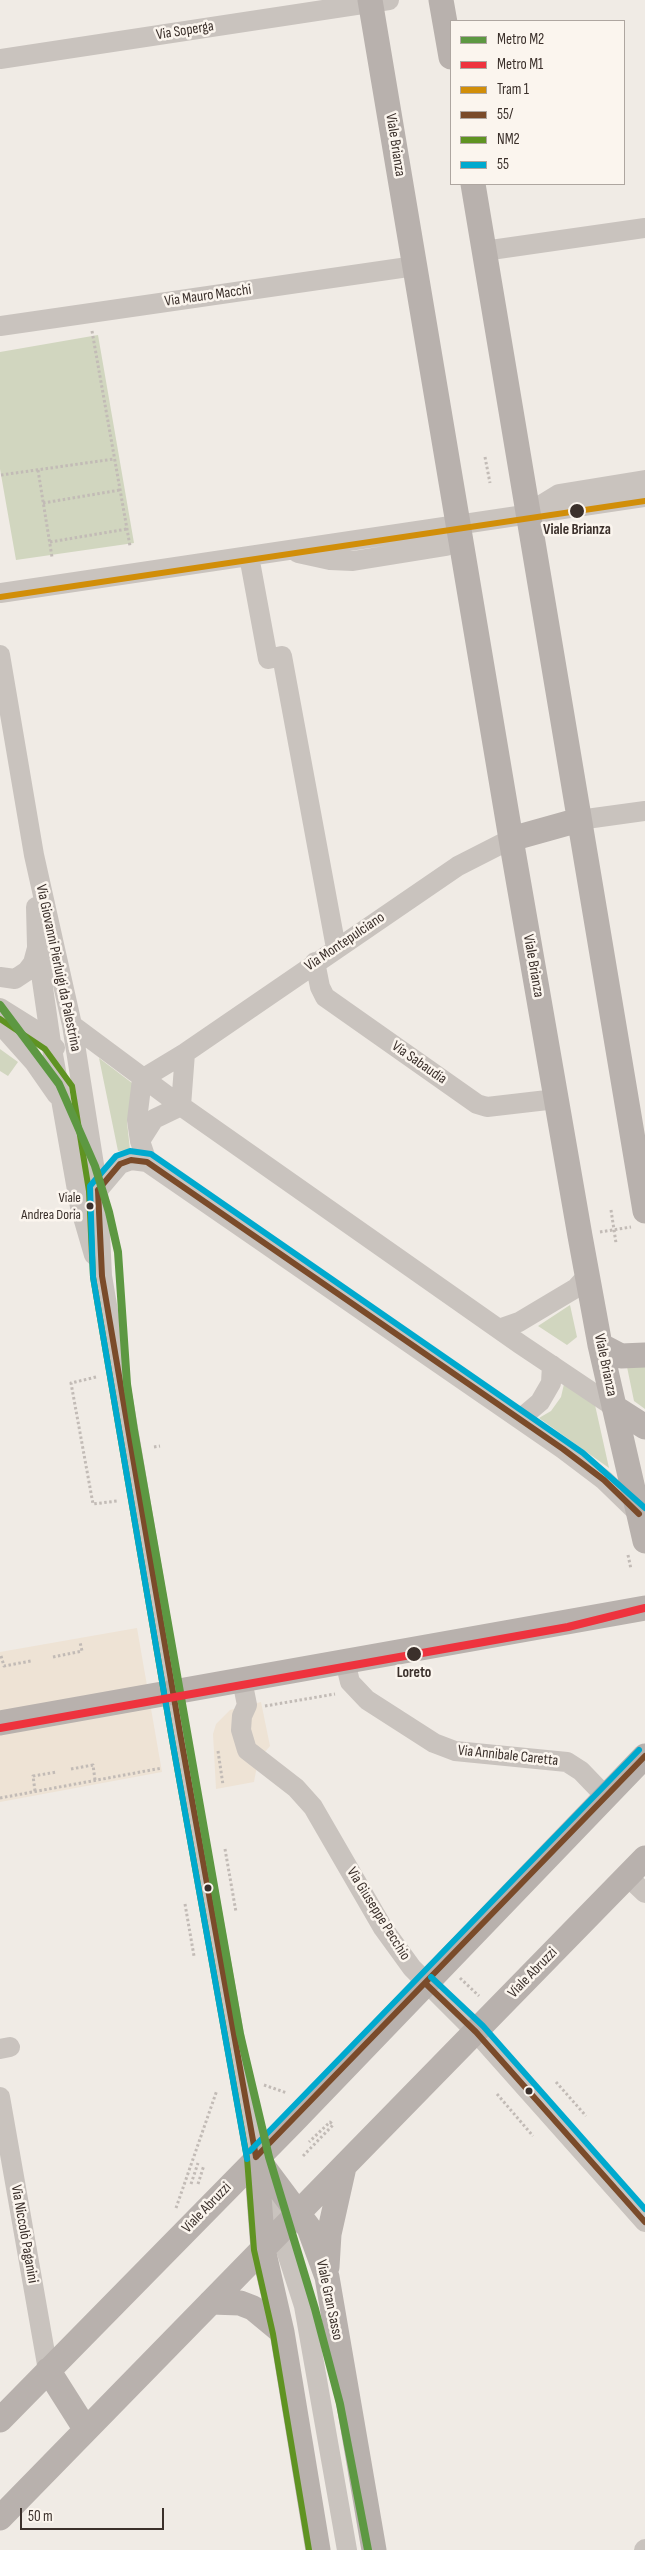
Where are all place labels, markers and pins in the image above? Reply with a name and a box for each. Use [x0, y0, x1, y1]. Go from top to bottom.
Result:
marker: Viale Brianza [568, 502, 586, 520]
place label: Viale Brianza [543, 521, 611, 539]
place label: Viale Andrea Doria [21, 1190, 81, 1222]
marker: Viale Andrea Doria [85, 1201, 95, 1211]
marker: Loreto [405, 1645, 423, 1663]
place label: Loreto [397, 1664, 431, 1682]
unlabelled marker [203, 1883, 213, 1893]
unlabelled marker [524, 2086, 534, 2096]

